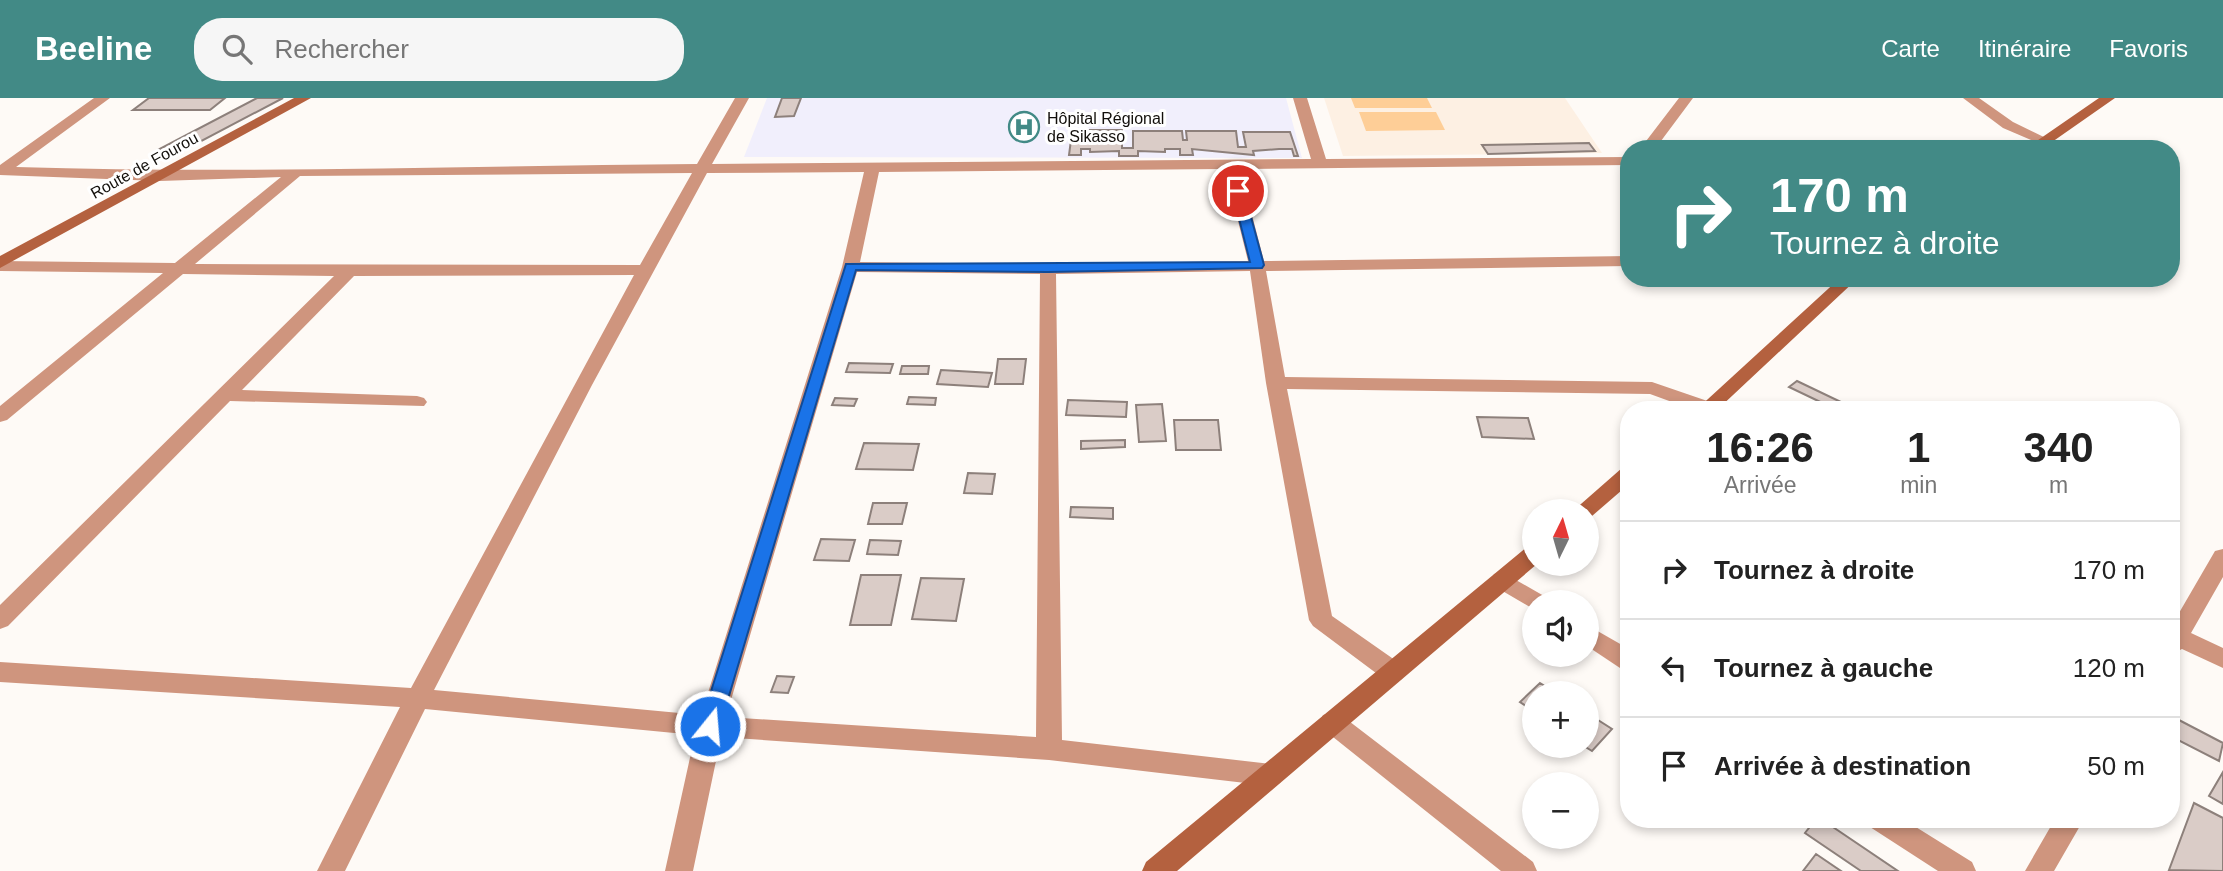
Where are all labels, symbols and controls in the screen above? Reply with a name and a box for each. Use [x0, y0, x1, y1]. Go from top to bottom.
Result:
search box [194, 18, 684, 81]
text: Beeline [35, 30, 152, 67]
icon: search [218, 30, 256, 68]
text: Rechercher [274, 34, 409, 64]
text: Carte [1881, 35, 1940, 62]
text: Itinéraire [1978, 35, 2071, 62]
text: Favoris [2109, 35, 2188, 62]
hospital icon: Hôpital Régional de Sikasso [1007, 110, 1041, 144]
place label: Hôpital Régional de Sikasso [1047, 110, 1164, 145]
street label: Route de Fourou [88, 129, 201, 202]
pin [1208, 161, 1268, 221]
icon: right [1655, 168, 1746, 259]
text: 170 m [1770, 168, 1909, 222]
icon: arrive [1219, 172, 1257, 210]
text: Tournez à droite [1770, 225, 1999, 261]
text: 16:26 [1706, 424, 1814, 471]
text: 1 [1907, 424, 1930, 471]
text: 340 [2024, 424, 2094, 471]
text: Arrivée [1724, 472, 1797, 498]
text: min [1900, 472, 1937, 498]
text: m [2049, 472, 2068, 498]
north arrow [1522, 499, 1600, 576]
map controls [1522, 499, 1599, 849]
icon: right [1655, 551, 1693, 589]
text: Tournez à droite [1714, 555, 1914, 585]
text: 170 m [2073, 555, 2145, 585]
button: sound [1522, 590, 1599, 667]
icon: left [1655, 649, 1693, 687]
text: Tournez à gauche [1714, 653, 1933, 683]
text: 120 m [2073, 653, 2145, 683]
button: + [1522, 681, 1599, 758]
position arrow [673, 689, 747, 763]
icon: arrive [1655, 747, 1693, 785]
text: Arrivée à destination [1714, 751, 1971, 781]
text: 50 m [2087, 751, 2145, 781]
button: − [1522, 772, 1599, 849]

